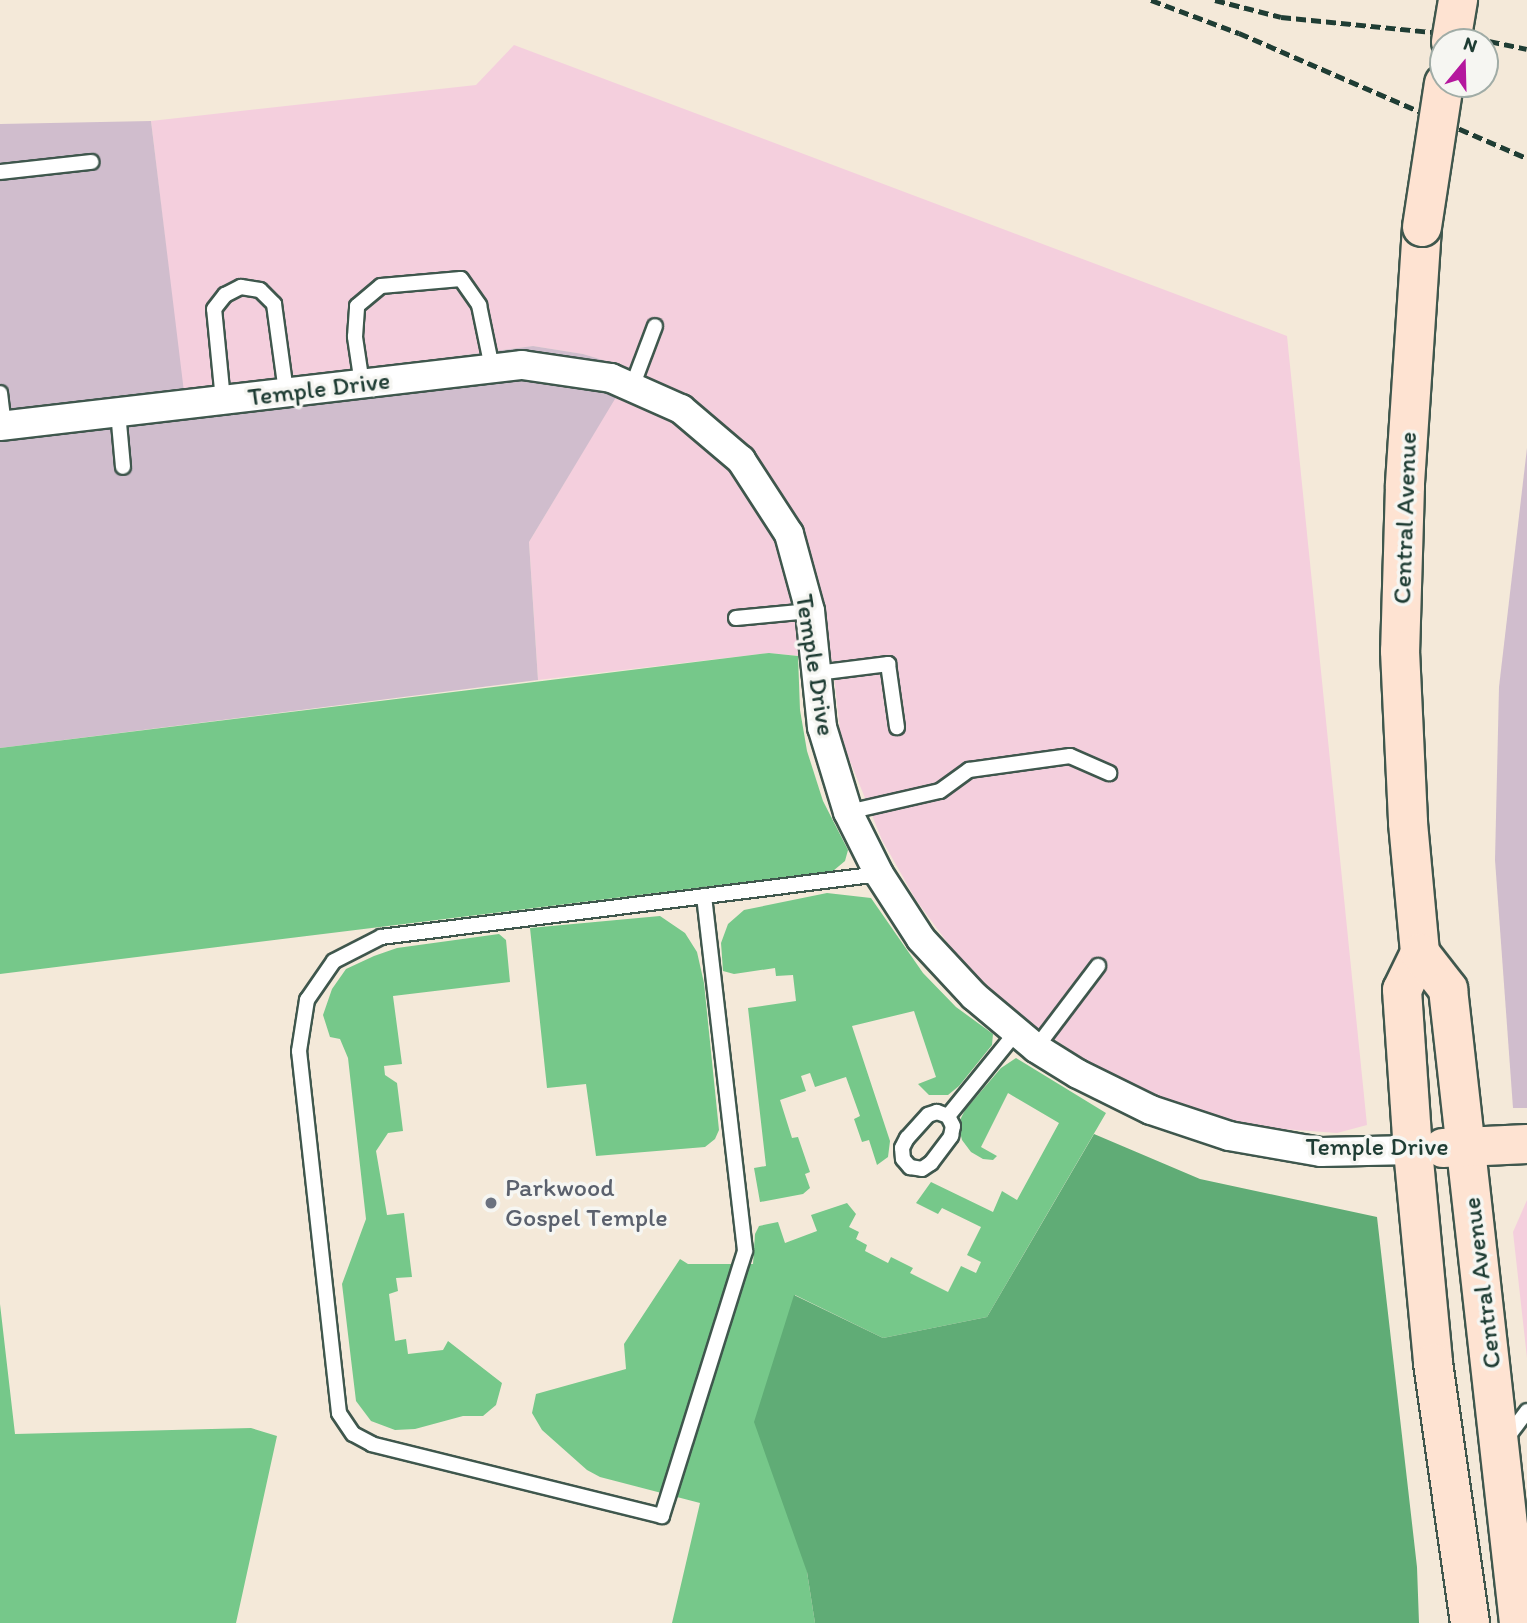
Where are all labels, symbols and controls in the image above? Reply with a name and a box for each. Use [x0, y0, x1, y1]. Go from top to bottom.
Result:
north arrow [1429, 28, 1499, 98]
text: N [1461, 32, 1480, 58]
street label: Temple Drive [246, 365, 392, 413]
street label: Central Avenue [1386, 432, 1424, 604]
street label: Temple Drive [788, 592, 842, 738]
street label: Temple Drive [1305, 1131, 1449, 1163]
place label: Parkwood Gospel Temple [505, 1172, 665, 1234]
marker: Parkwood Gospel Temple [483, 1195, 499, 1211]
street label: Central Avenue [1456, 1196, 1508, 1370]

